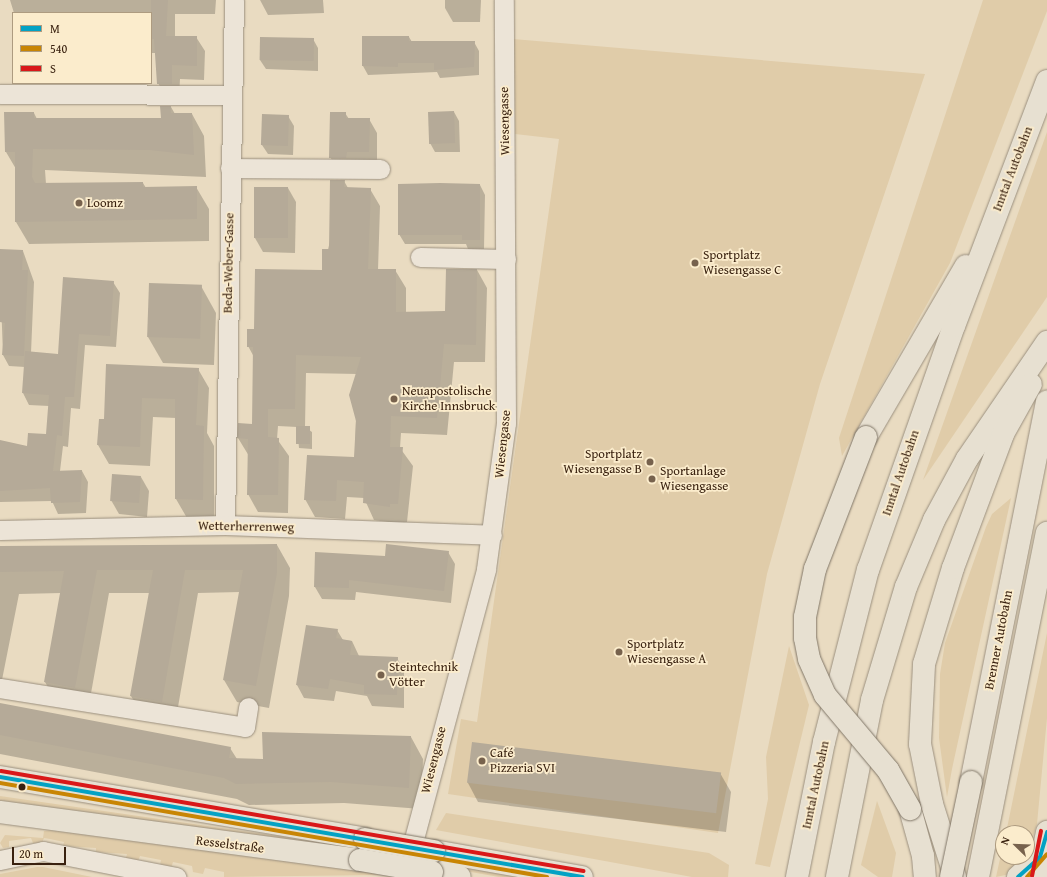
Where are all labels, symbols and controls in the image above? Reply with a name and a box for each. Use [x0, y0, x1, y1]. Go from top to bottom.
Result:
legend [12, 12, 152, 84]
text: M [50, 20, 60, 37]
text: 540 [50, 40, 67, 57]
text: S [50, 60, 56, 77]
street label: Wiesengasse [497, 87, 513, 155]
street label: Inntal Autobahn [990, 124, 1036, 214]
place label: Loomz [87, 195, 123, 211]
marker: Loomz [74, 198, 84, 208]
street label: Beda-Weber-Gasse [220, 213, 238, 313]
place label: Sportplatz Wiesengasse C [703, 248, 781, 279]
marker: Sportplatz Wiesengasse C [690, 258, 700, 268]
place label: Neuapostolische Kirche Innsbruck [402, 384, 495, 415]
marker: Neuapostolische Kirche Innsbruck [389, 394, 399, 404]
street label: Wiesengasse [492, 409, 514, 479]
street label: Inntal Autobahn [879, 428, 923, 518]
place label: Sportplatz Wiesengasse B [563, 447, 642, 478]
marker: Sportplatz Wiesengasse B [645, 457, 655, 467]
place label: Sportanlage Wiesengasse [660, 464, 728, 495]
marker: Sportanlage Wiesengasse [647, 474, 657, 484]
street label: Wetterherrenweg [198, 518, 294, 536]
street label: Brenner Autobahn [982, 589, 1016, 691]
place label: Sportplatz Wiesengasse A [627, 637, 706, 668]
marker: Sportplatz Wiesengasse A [614, 647, 624, 657]
place label: Steintechnik Vötter [389, 660, 458, 691]
marker: Steintechnik Vötter [376, 670, 386, 680]
street label: Wiesengasse [418, 725, 450, 795]
street label: Inntal Autobahn [799, 740, 833, 830]
place label: Café Pizzeria SVI [490, 746, 555, 777]
marker: Café Pizzeria SVI [477, 756, 487, 766]
unlabelled marker [17, 782, 27, 792]
north arrow [995, 825, 1035, 865]
street label: Resselstraße [195, 833, 265, 857]
text: N [996, 834, 1014, 847]
scale bar [14, 839, 68, 865]
text: 20 m [19, 845, 43, 862]

